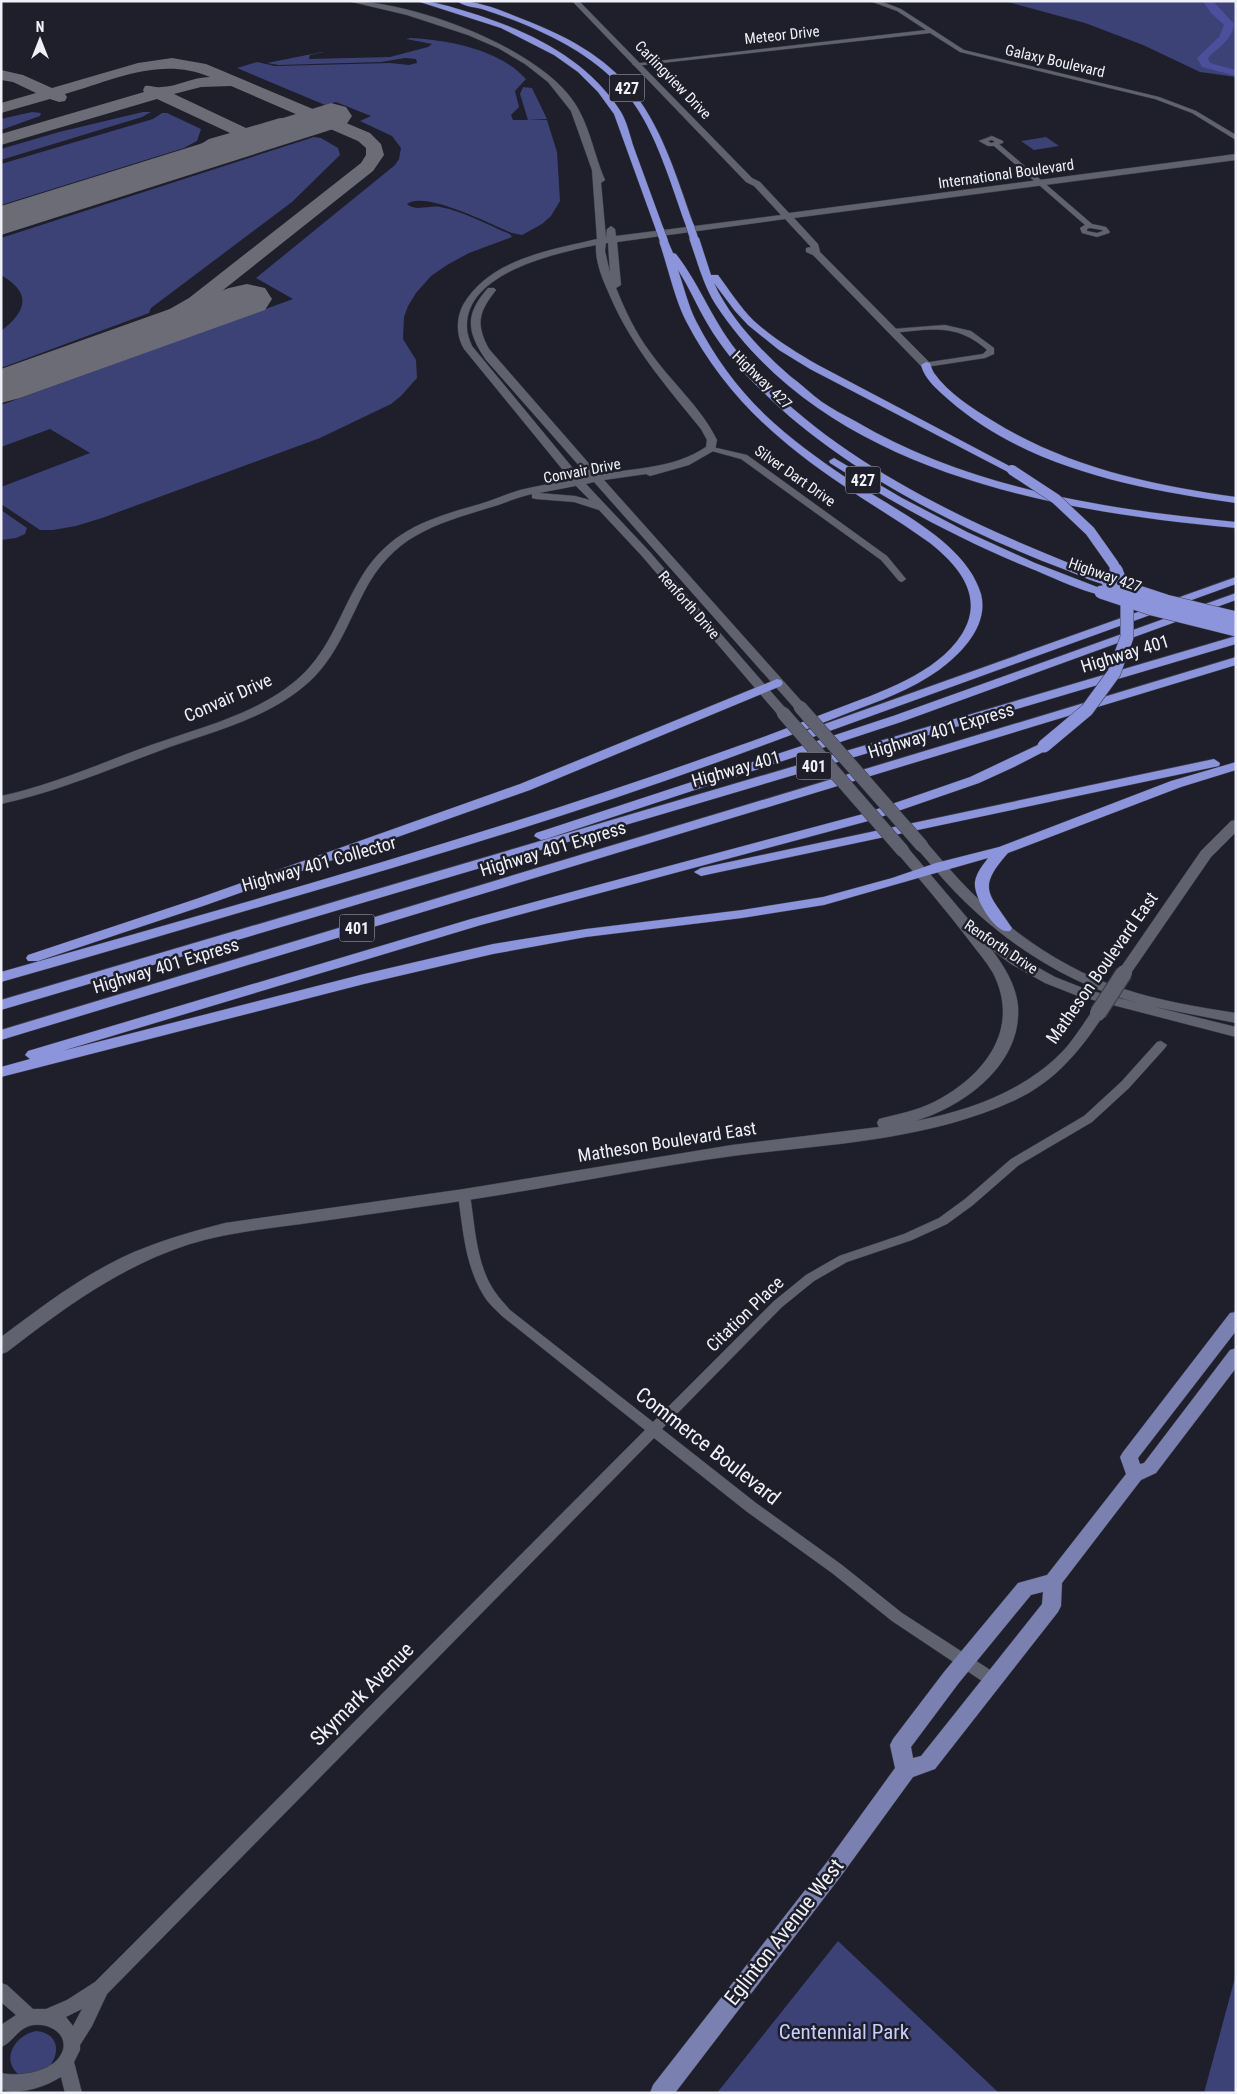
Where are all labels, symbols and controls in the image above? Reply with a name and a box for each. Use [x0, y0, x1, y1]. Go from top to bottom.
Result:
north arrow [15, 15, 65, 65]
text: N [36, 19, 44, 35]
street label: Meteor Drive [744, 22, 820, 48]
street label: Carlingview Drive [631, 37, 715, 123]
street label: Galaxy Boulevard [1003, 41, 1107, 81]
road number: 427 [610, 75, 644, 102]
street label: International Boulevard [937, 156, 1075, 192]
street label: Highway 427 [728, 347, 796, 413]
street label: Silver Dart Drive [751, 442, 839, 510]
street label: Convair Drive [542, 455, 622, 487]
road number: 427 [846, 466, 880, 494]
street label: Highway 427 [1066, 554, 1144, 596]
street label: Renforth Drive [654, 567, 724, 643]
street label: Highway 401 [1078, 630, 1172, 677]
street label: Convair Drive [181, 669, 275, 726]
street label: Highway 401 Express [865, 698, 1016, 763]
street label: Highway 401 [689, 746, 783, 791]
road number: 401 [796, 752, 832, 779]
street label: Highway 401 Express [477, 816, 628, 881]
street label: Highway 401 Collector [239, 831, 399, 896]
street label: Matheson Boulevard East [1041, 888, 1162, 1048]
road number: 401 [340, 914, 374, 941]
street label: Renforth Drive [961, 916, 1041, 978]
street label: Highway 401 Express [90, 933, 241, 998]
street label: Matheson Boulevard East [576, 1117, 758, 1166]
street label: Citation Place [702, 1272, 788, 1356]
street label: Commerce Boulevard [631, 1382, 785, 1510]
street label: Skymark Avenue [305, 1637, 419, 1751]
street label: Eglinton Avenue West [720, 1854, 848, 2010]
park label: Centennial Park [779, 2020, 910, 2044]

